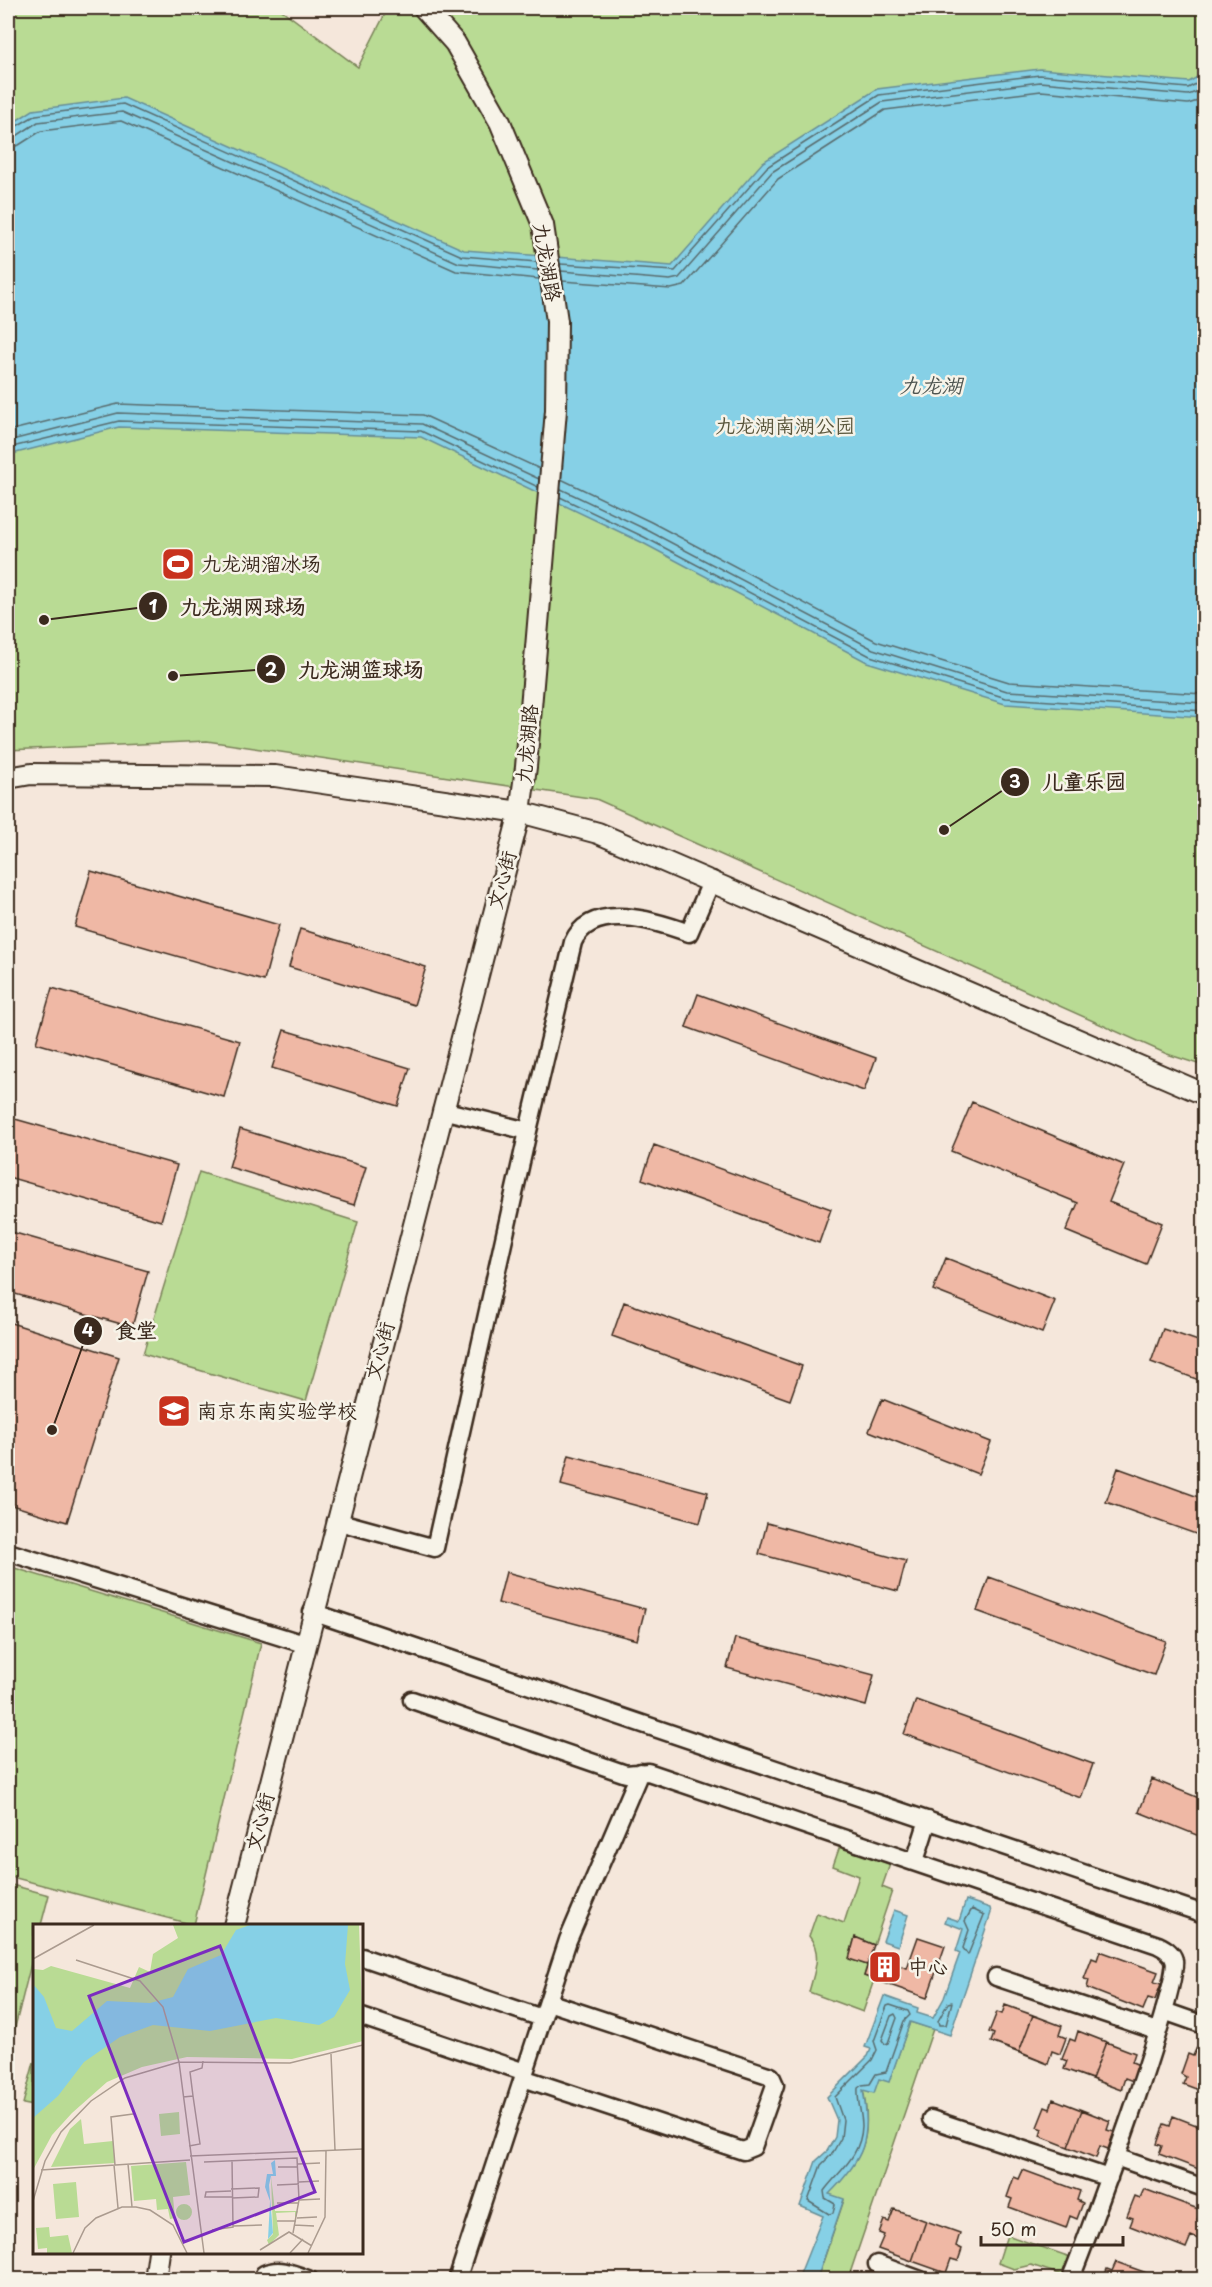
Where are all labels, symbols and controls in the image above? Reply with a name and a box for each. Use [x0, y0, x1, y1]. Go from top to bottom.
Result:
street label: 九龙湖路 [526, 220, 570, 305]
water label: 九龙湖 [900, 368, 964, 400]
park label: 九龙湖南湖公园 [715, 410, 855, 440]
sports icon: 九龙湖溜冰场 [160, 546, 196, 582]
place label: 九龙湖溜冰场 [201, 548, 321, 578]
callout: 九龙湖网球场 [138, 587, 318, 626]
text: 九龙湖网球场 [180, 589, 306, 621]
text: 1 [149, 592, 158, 619]
callout: 九龙湖篮球场 [256, 650, 436, 689]
text: 九龙湖篮球场 [298, 652, 424, 684]
text: 2 [265, 655, 278, 682]
street label: 九龙湖路 [508, 702, 545, 785]
callout: 儿童乐园 [1000, 763, 1138, 802]
text: 儿童乐园 [1042, 764, 1126, 796]
text: 3 [1009, 767, 1021, 794]
street label: 文心街 [479, 847, 523, 913]
callout: 食堂 [73, 1311, 169, 1350]
text: 食堂 [115, 1313, 157, 1345]
text: 4 [82, 1316, 94, 1343]
street label: 文心街 [357, 1318, 401, 1384]
school or university icon: 南京东南实验学校 [156, 1393, 192, 1429]
place label: 南京东南实验学校 [197, 1395, 357, 1425]
street label: 文心街 [237, 1789, 281, 1854]
inset map [33, 1924, 363, 2254]
building icon: 中心 [867, 1949, 903, 1985]
place label: 中心 [908, 1951, 948, 1981]
scale bar [981, 2209, 1124, 2247]
text: 50 m [990, 2215, 1037, 2242]

